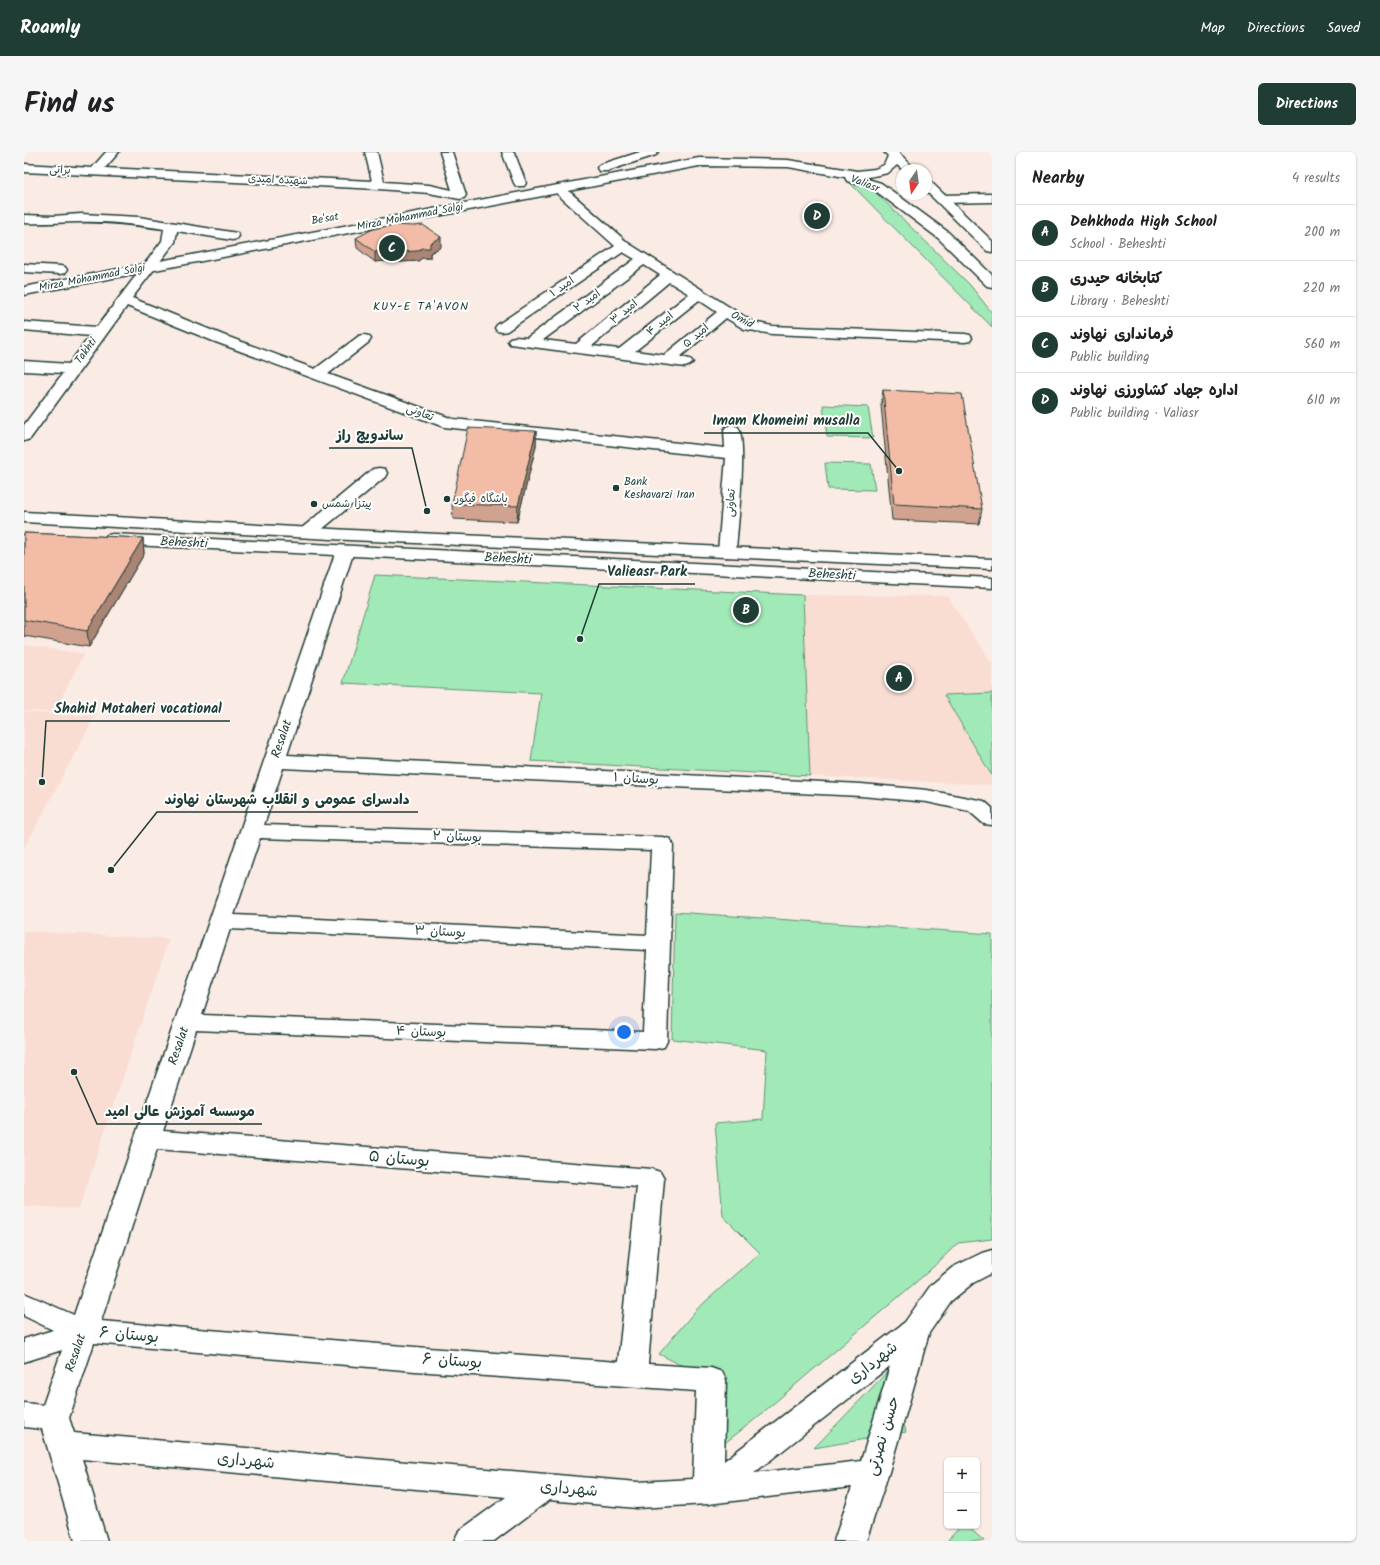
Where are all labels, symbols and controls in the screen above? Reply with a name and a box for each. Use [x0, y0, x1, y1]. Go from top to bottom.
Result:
text: Roamly [20, 13, 80, 43]
text: Map [1200, 17, 1225, 39]
text: Directions [1247, 17, 1305, 39]
text: Saved [1327, 17, 1360, 39]
text: Find us [24, 82, 115, 127]
button: Directions [1258, 83, 1356, 125]
street label: براتی [49, 160, 71, 180]
north arrow [896, 164, 932, 200]
text: Nearby [1032, 165, 1084, 192]
text: 4 results [1292, 168, 1340, 189]
street label: شهیده امیدی [248, 169, 308, 191]
street label: Valiasr [848, 170, 883, 198]
street label: Mirza Mohammad Solgi [355, 198, 465, 236]
pin: D [804, 201, 830, 231]
street label: Be'sat [310, 208, 341, 230]
text: Dehkhoda High School [1070, 210, 1217, 234]
text: A [1041, 222, 1049, 243]
text: 200 m [1304, 222, 1340, 243]
pin: C [379, 233, 405, 263]
text: School · Beheshti [1070, 234, 1166, 255]
street label: Mirza Mohammad Solgi [37, 259, 147, 297]
text: کتابخانه حیدری [1070, 267, 1162, 291]
street label: امید ۱ [546, 272, 578, 302]
text: B [1041, 278, 1049, 299]
text: 220 m [1303, 278, 1340, 299]
street label: امید ۲ [570, 285, 604, 317]
text: Library · Beheshti [1070, 291, 1169, 312]
street label: امید ۳ [606, 295, 642, 329]
district label: KUY-E TA'AVON [373, 297, 469, 316]
street label: امید ۴ [642, 307, 678, 341]
street label: Omid [727, 307, 757, 334]
street label: امید ۵ [679, 319, 713, 353]
text: فرمانداری نهاوند [1070, 323, 1174, 347]
street label: Takhti [70, 334, 102, 368]
text: C [1041, 334, 1049, 355]
text: 560 m [1304, 334, 1340, 355]
text: Public building [1070, 347, 1149, 368]
text: اداره جهاد کشاورزی نهاوند [1070, 379, 1238, 403]
text: D [1041, 390, 1049, 411]
text: 610 m [1307, 390, 1340, 411]
street label: تعاونی [404, 400, 437, 427]
text: Public building · Valiasr [1070, 403, 1198, 424]
callout: Imam Khomeini musalla [704, 407, 868, 433]
text: Imam Khomeini musalla [712, 410, 860, 432]
callout: ساندویج راز [329, 422, 412, 448]
text: ساندویج راز [334, 425, 404, 447]
place label: Bank Keshavarzi Iran [624, 473, 695, 504]
marker: Bank Keshavarzi Iran [611, 483, 621, 493]
street label: تعاونی [721, 488, 741, 518]
place label: باشگاه فیگور [454, 490, 508, 508]
marker: باشگاه فیگور [442, 494, 452, 504]
place label: پیتزا شمس [322, 495, 372, 513]
marker: پیتزا شمس [309, 499, 319, 509]
street label: Beheshti [160, 531, 209, 555]
street label: Beheshti [484, 547, 533, 571]
callout: Valieasr Park [599, 558, 695, 584]
text: Valieasr Park [607, 561, 688, 583]
street label: Beheshti [808, 563, 857, 587]
pin: B [733, 595, 759, 625]
pin: A [886, 663, 912, 693]
callout: Shahid Motaheri vocational [46, 695, 230, 721]
text: Shahid Motaheri vocational [54, 698, 222, 720]
street label: Resalat [266, 716, 299, 761]
street label: بوستان ۱ [613, 767, 659, 791]
callout: دادسرای عمومی و انقلاب شهرستان نهاوند [157, 786, 418, 812]
text: دادسرای عمومی و انقلاب شهرستان نهاوند [164, 789, 410, 811]
street label: بوستان ۲ [432, 826, 482, 848]
street label: بوستان ۳ [414, 920, 466, 944]
street label: بوستان ۴ [395, 1021, 447, 1043]
your location [614, 1022, 634, 1042]
street label: Resalat [163, 1023, 196, 1068]
callout: موسسه آموزش عالی امید [97, 1098, 262, 1124]
text: موسسه آموزش عالی امید [105, 1101, 255, 1123]
street label: بوستان ۵ [367, 1144, 431, 1174]
street label: بوستان ۶ [98, 1320, 160, 1350]
street label: Resalat [60, 1330, 93, 1375]
street label: شهرداری [843, 1335, 903, 1391]
street label: بوستان ۶ [421, 1346, 483, 1376]
street label: حسن نصرتی [859, 1393, 907, 1479]
street label: شهرداری [216, 1446, 276, 1476]
map controls [944, 1457, 980, 1529]
button: + [944, 1457, 980, 1493]
street label: شهرداری [539, 1474, 599, 1504]
button: − [944, 1493, 980, 1529]

